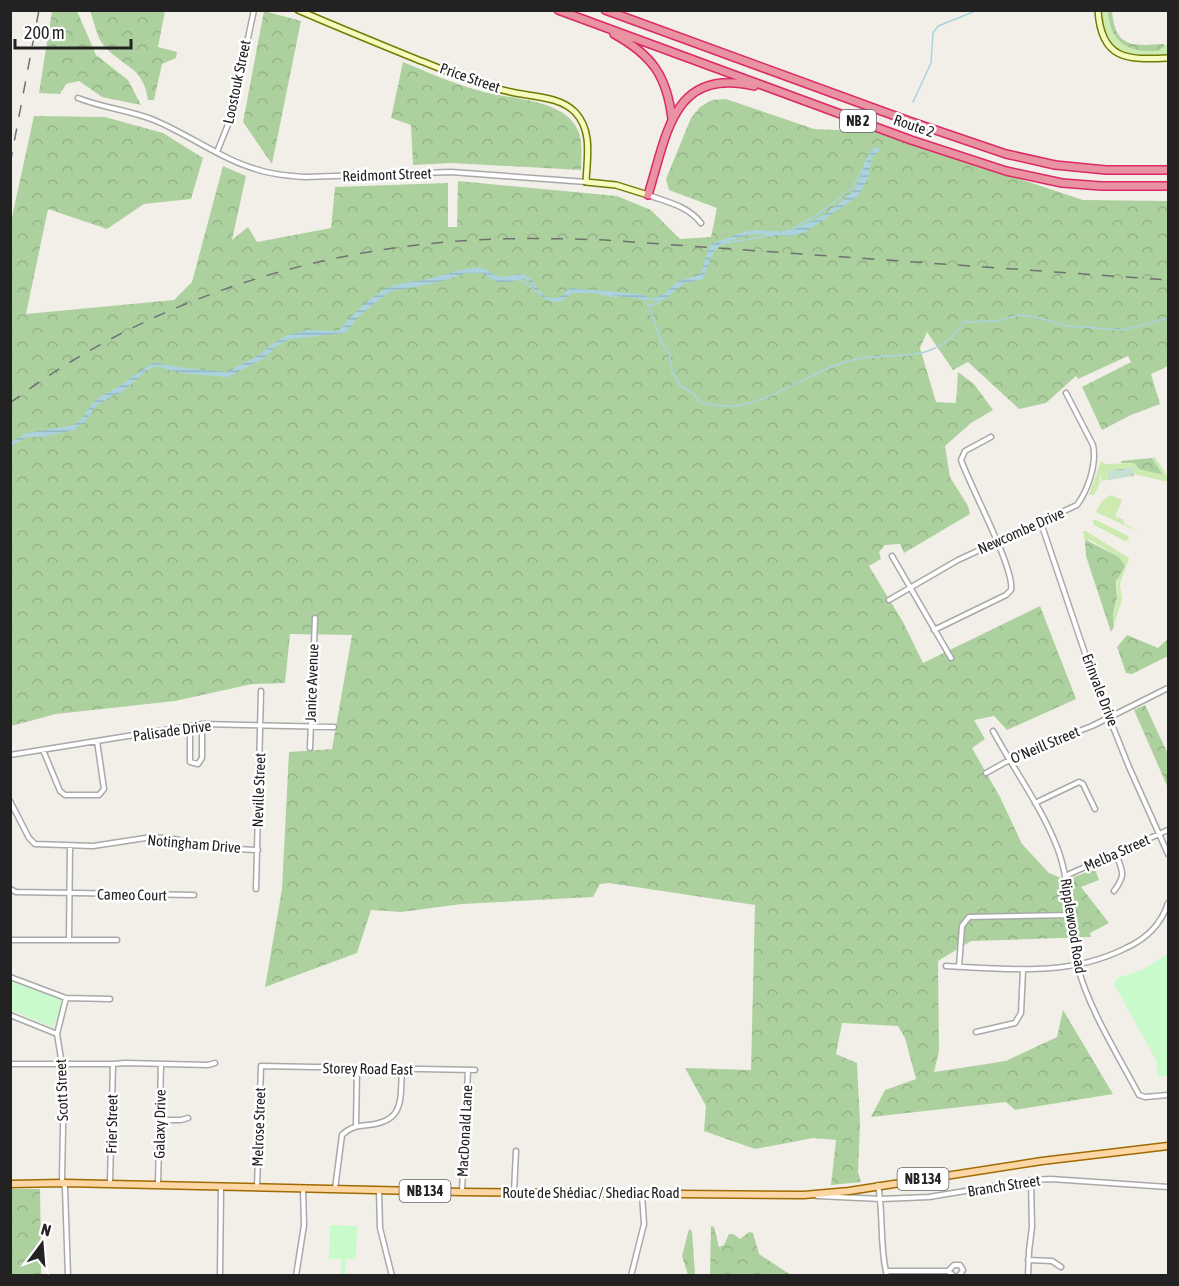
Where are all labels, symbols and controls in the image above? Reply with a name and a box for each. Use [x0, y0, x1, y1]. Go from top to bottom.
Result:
scale bar [15, 12, 130, 50]
text: 200 m [24, 22, 65, 43]
street label: Loostouk Street [219, 38, 254, 125]
street label: Price Street [438, 59, 503, 96]
road number: NB 2 [840, 110, 876, 132]
street label: Route 2 [892, 111, 937, 140]
street label: Reidmont Street [342, 164, 432, 185]
street label: Newcombe Drive [975, 504, 1067, 557]
street label: Janice Avenue [302, 643, 321, 722]
street label: Erinvale Drive [1079, 651, 1122, 729]
street label: Palisade Drive [132, 717, 212, 744]
street label: O'Neill Street [1008, 722, 1082, 767]
street label: Neville Street [249, 752, 268, 828]
street label: Notingham Drive [147, 831, 242, 856]
street label: Melba Street [1081, 831, 1152, 875]
street label: Ripplewood Road [1058, 877, 1089, 975]
street label: Cameo Court [97, 885, 167, 904]
street label: Scott Street [52, 1058, 71, 1122]
street label: Storey Road East [323, 1059, 413, 1078]
street label: MacDonald Lane [454, 1084, 475, 1177]
street label: Melrose Street [249, 1087, 268, 1167]
street label: Galaxy Drive [150, 1089, 169, 1159]
street label: Frier Street [102, 1094, 121, 1154]
road number: NB 134 [898, 1168, 948, 1190]
street label: Branch Street [966, 1171, 1041, 1200]
road number: NB 134 [400, 1180, 450, 1202]
street label: Route de Shédiac / Shediac Road [502, 1184, 680, 1201]
north arrow [12, 1214, 72, 1274]
text: N [39, 1220, 53, 1240]

